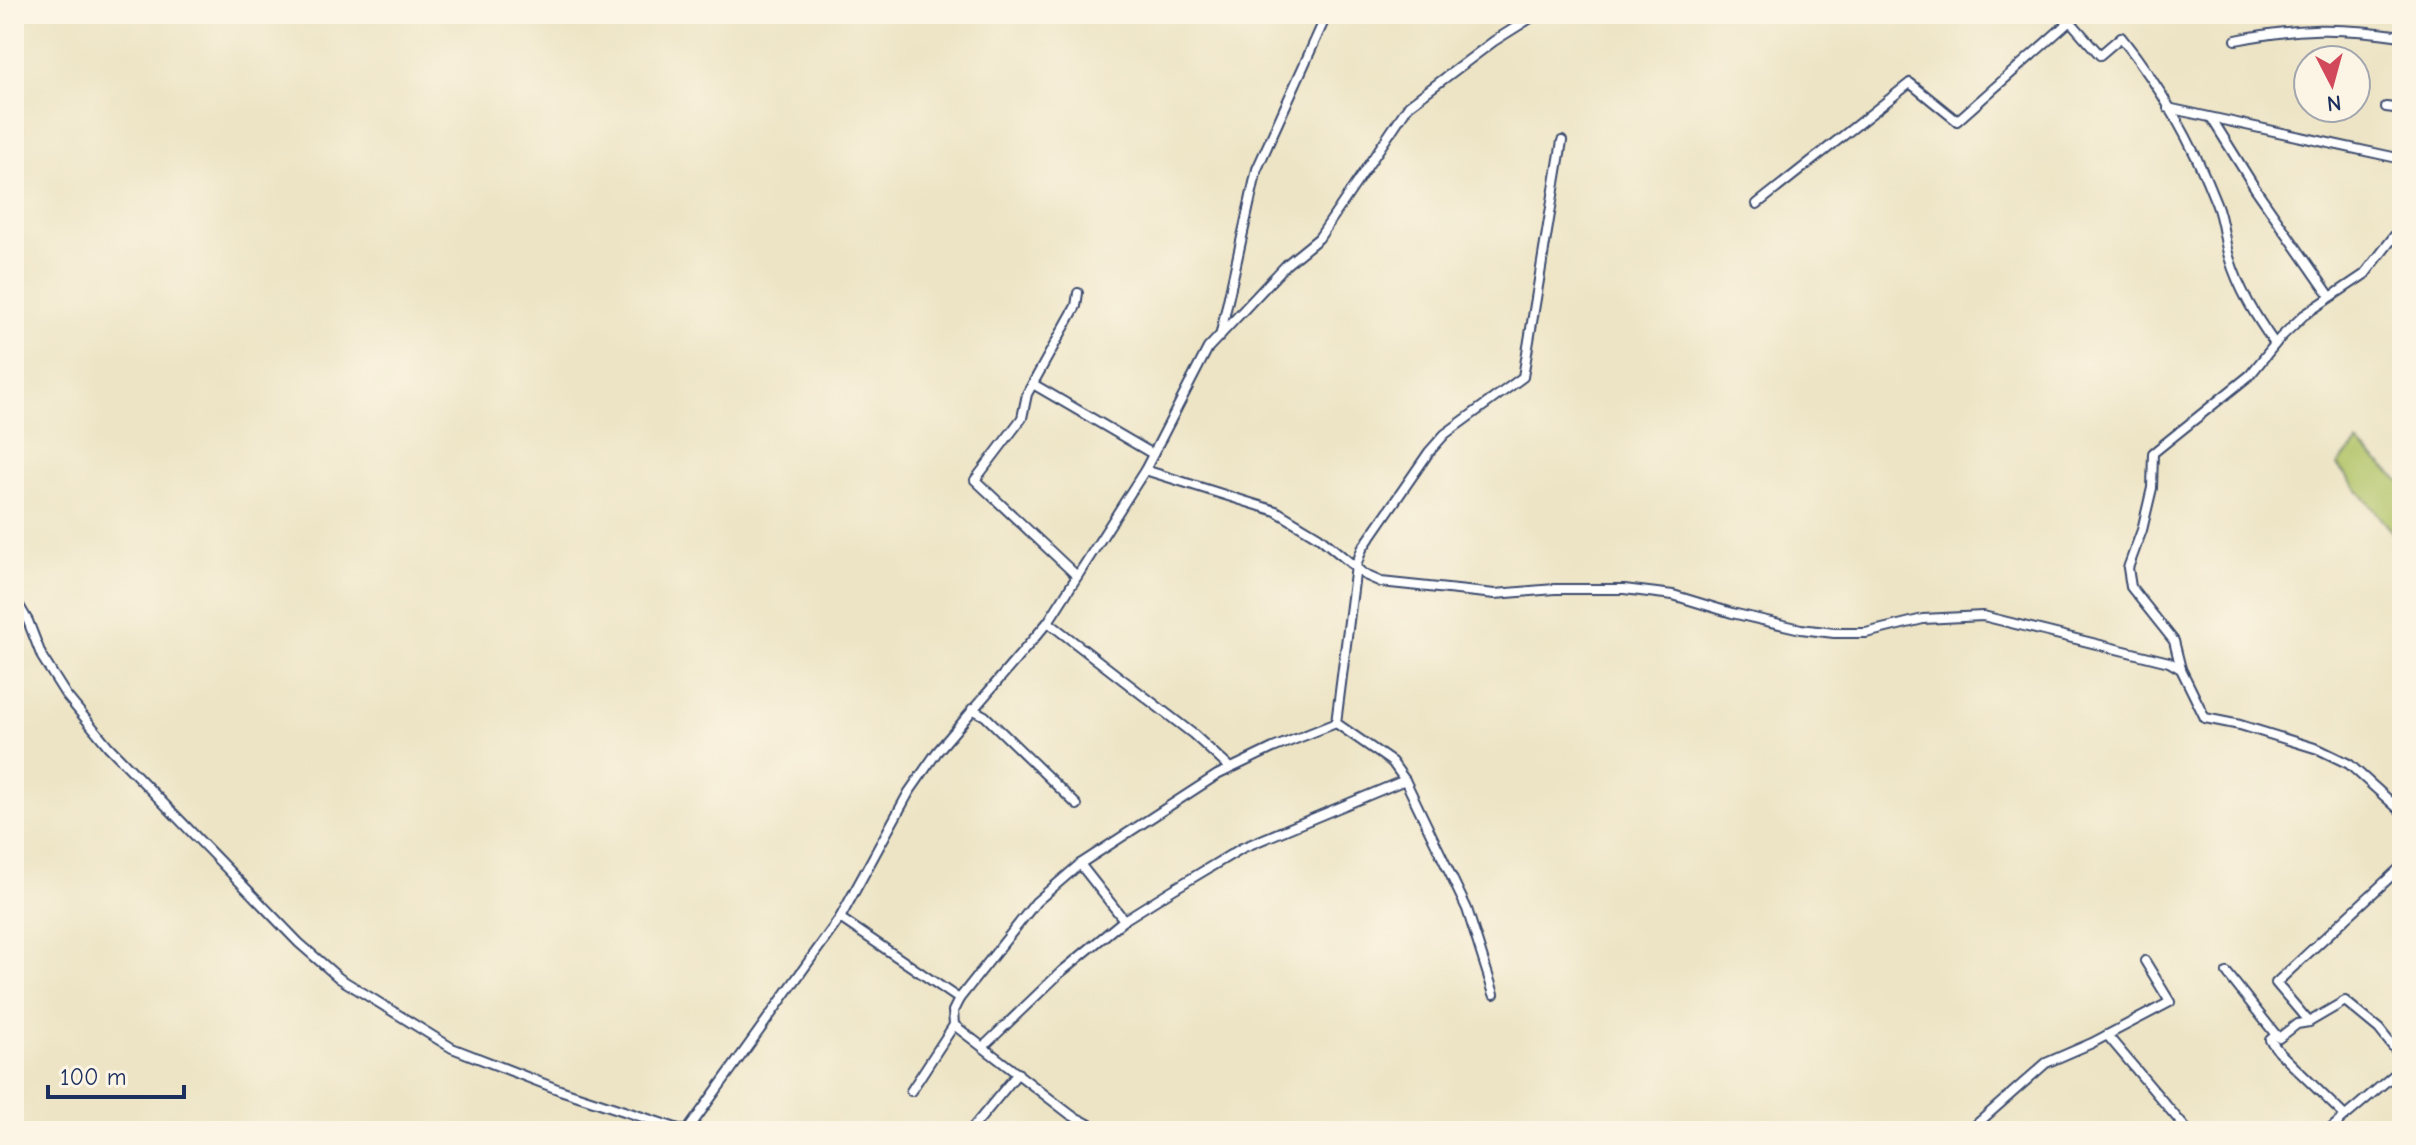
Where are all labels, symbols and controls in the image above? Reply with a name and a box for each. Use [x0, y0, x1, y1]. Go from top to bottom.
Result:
north arrow [2292, 44, 2372, 124]
text: N [2325, 89, 2342, 117]
scale bar [48, 1049, 184, 1099]
text: 100 m [60, 1063, 127, 1091]

